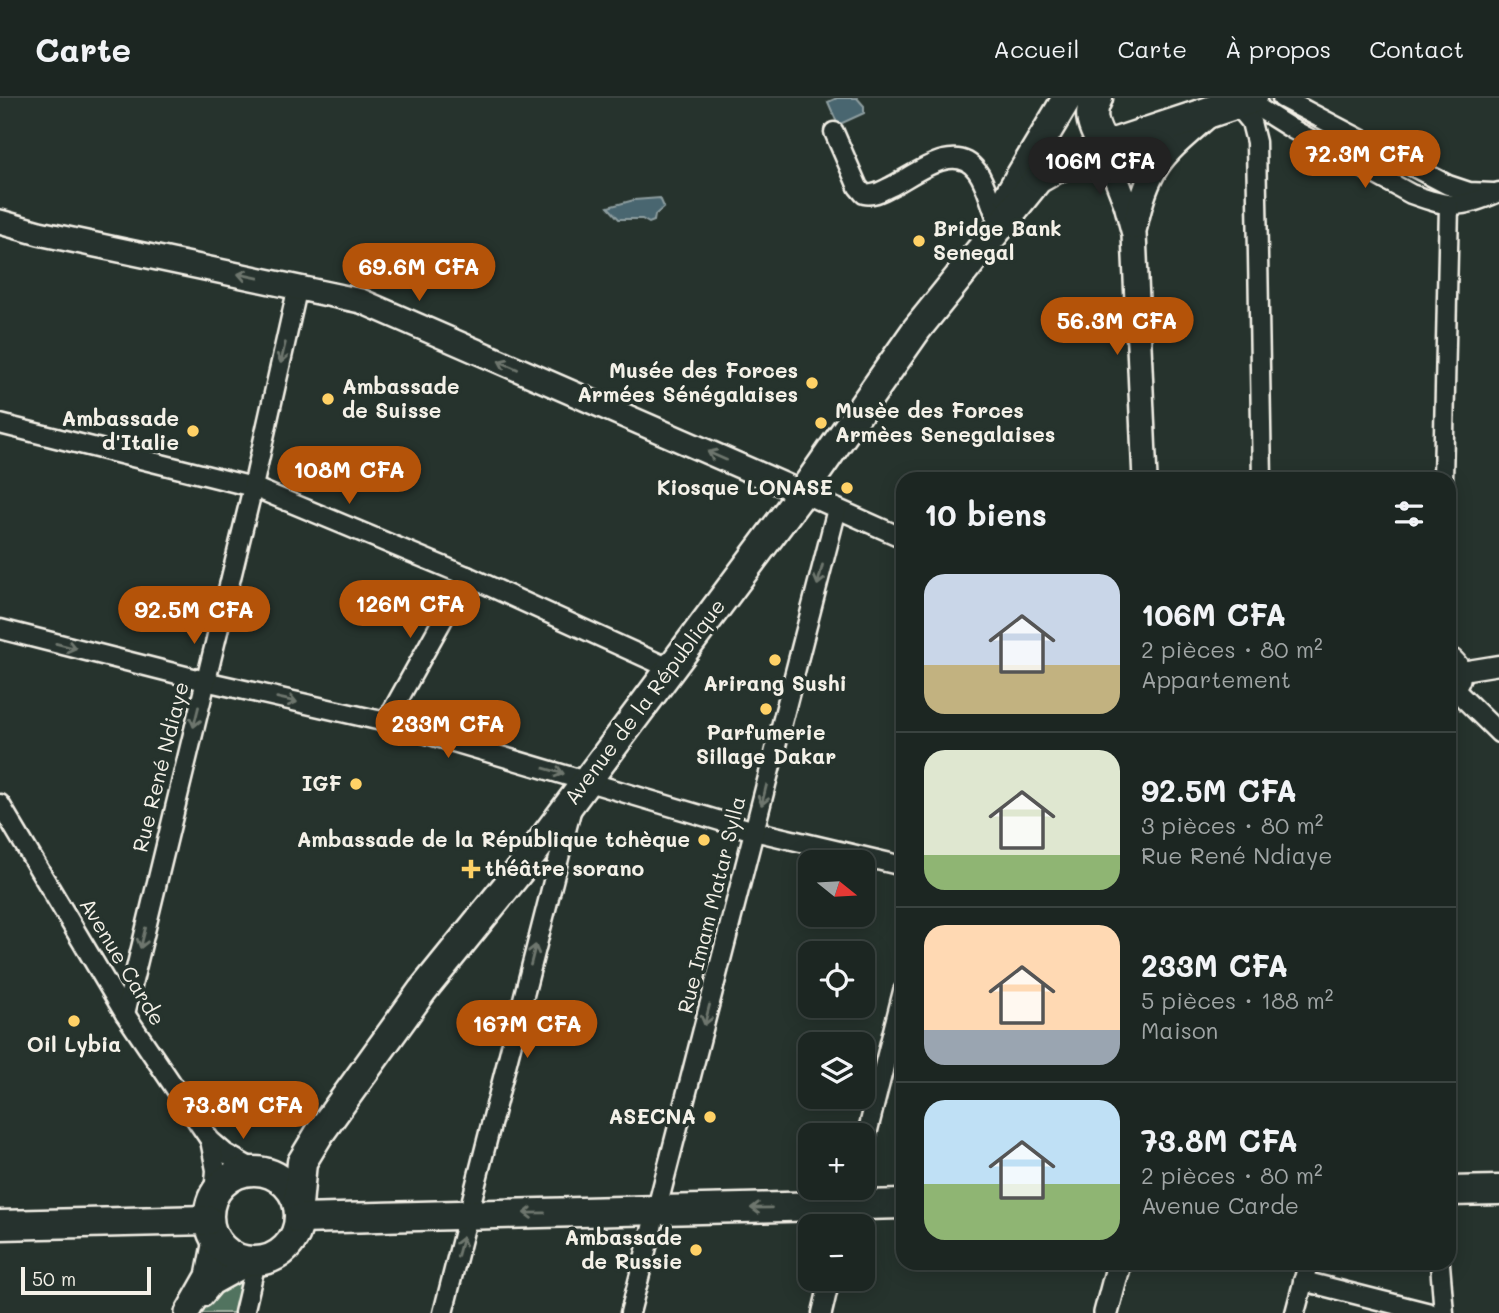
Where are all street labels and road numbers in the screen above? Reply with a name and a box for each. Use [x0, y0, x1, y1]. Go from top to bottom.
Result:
street label: Avenue de la République [557, 593, 730, 810]
street label: Rue René Ndiaye [125, 679, 194, 855]
street label: Rue Imam Matar Sylla [670, 793, 751, 1016]
street label: Avenue Carde [75, 892, 172, 1030]

